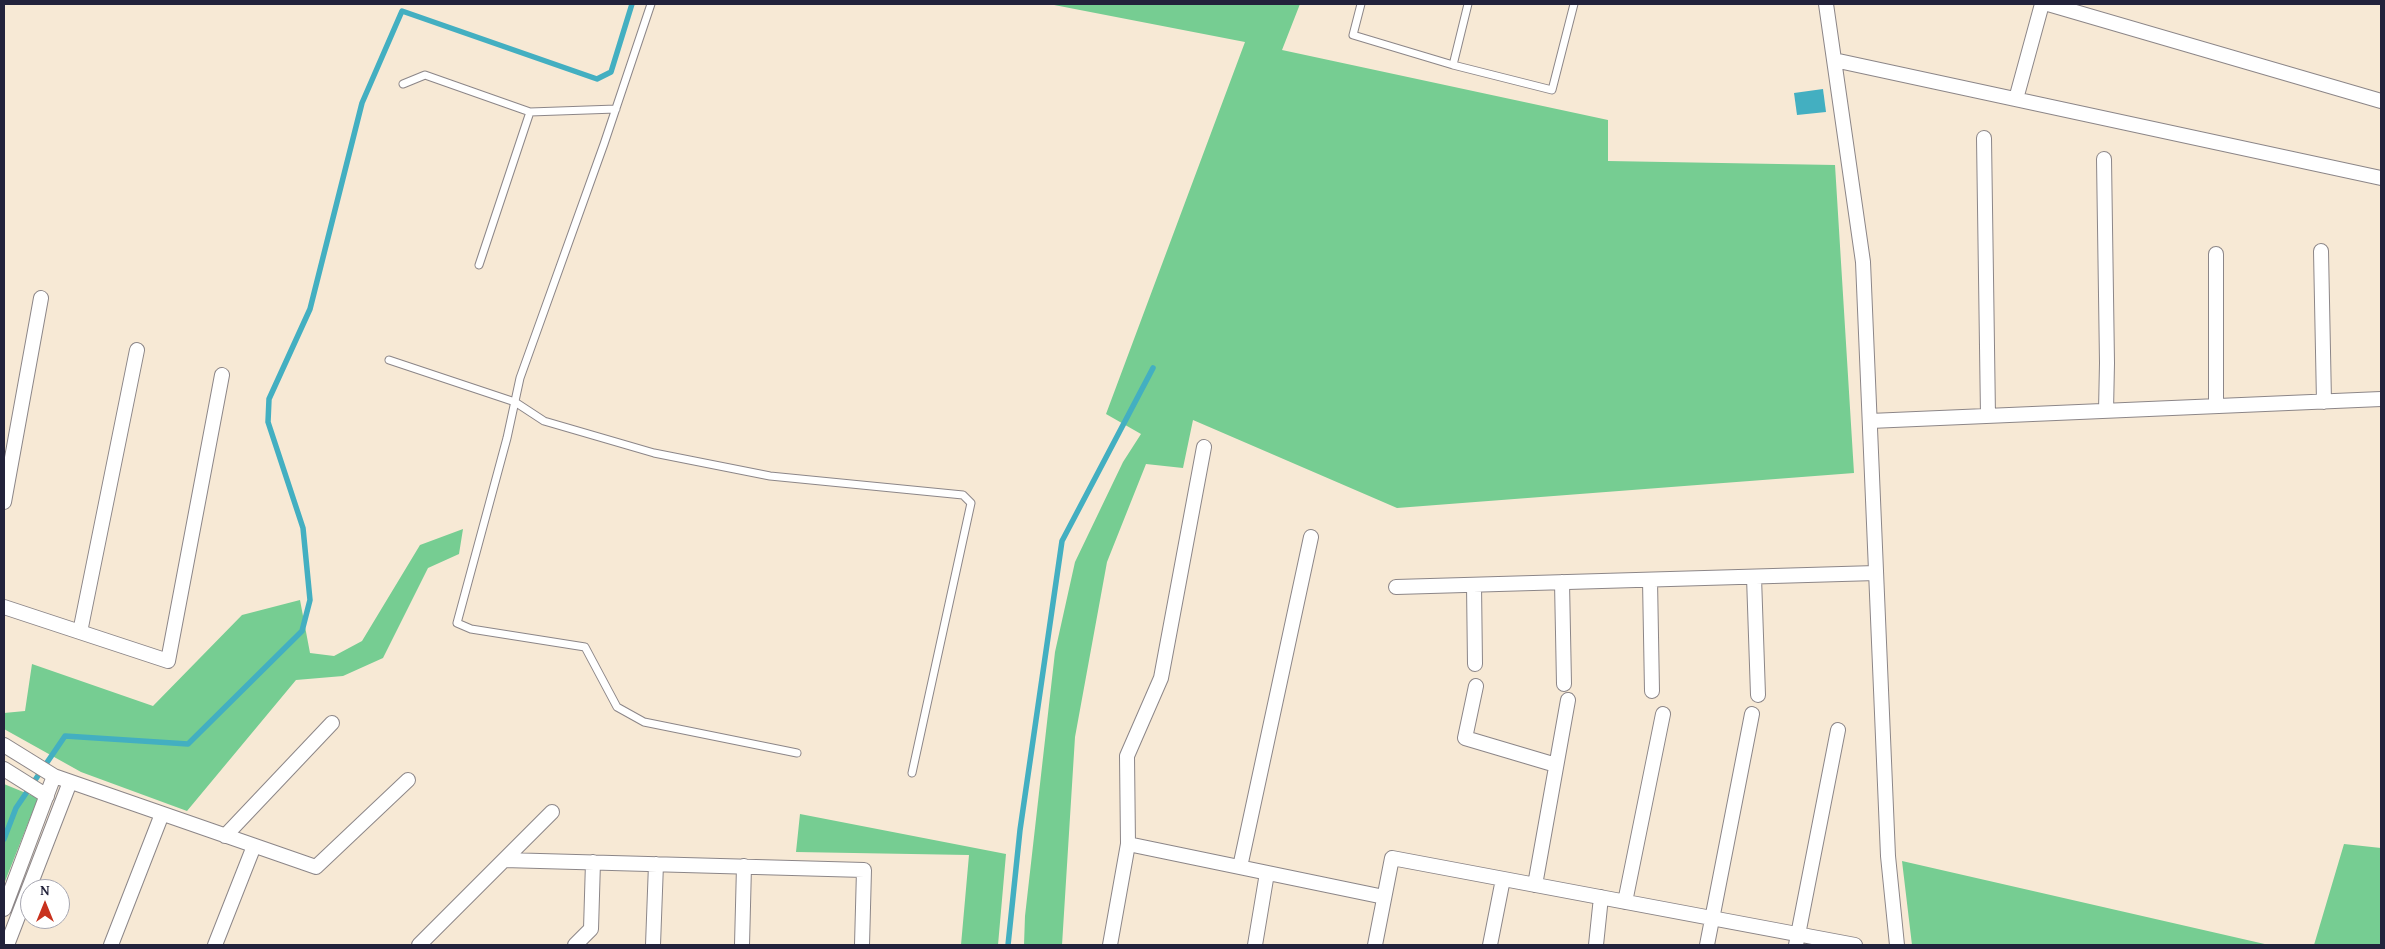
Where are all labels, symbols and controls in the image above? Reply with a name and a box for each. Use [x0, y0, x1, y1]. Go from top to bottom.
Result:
north arrow [20, 879, 70, 929]
text: N [40, 880, 50, 900]

